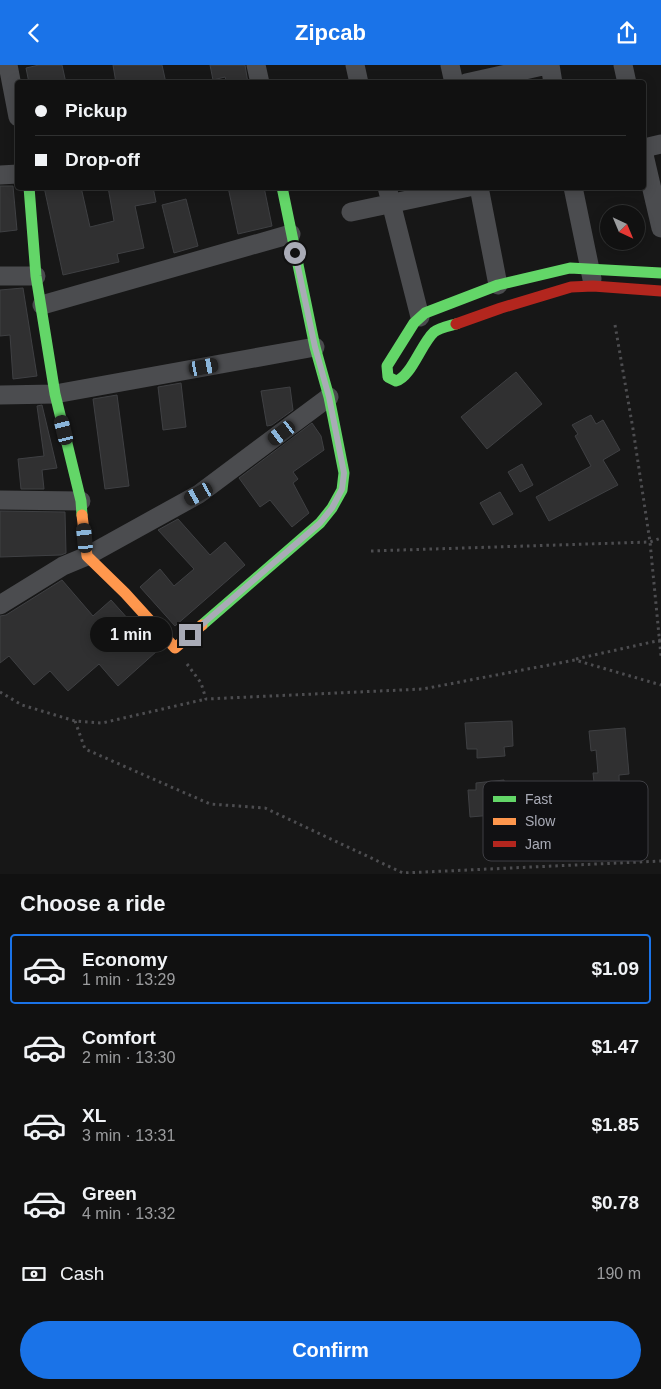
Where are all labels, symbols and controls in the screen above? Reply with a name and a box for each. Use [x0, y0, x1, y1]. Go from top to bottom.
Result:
icon: back [20, 19, 48, 47]
icon: share [613, 19, 641, 47]
text: Zipcab [295, 20, 366, 45]
text: Pickup [65, 100, 127, 121]
text: Drop-off [65, 149, 140, 170]
north arrow [600, 205, 645, 250]
map controls [600, 205, 645, 250]
route start [284, 242, 306, 264]
car [187, 357, 220, 377]
car [53, 414, 74, 446]
car [265, 418, 298, 448]
car [182, 480, 215, 508]
car [75, 522, 94, 554]
callout: 1 min [90, 617, 172, 653]
route end [179, 624, 201, 646]
text: 1 min [110, 626, 152, 643]
legend [483, 781, 648, 861]
text: Fast [525, 791, 552, 807]
text: Slow [525, 813, 556, 829]
text: Jam [525, 836, 551, 852]
text: Choose a ride [20, 891, 165, 916]
icon: car [22, 947, 67, 992]
text: Economy [82, 949, 168, 970]
text: $1.09 [591, 958, 639, 979]
text: 1 min · 13:29 [82, 971, 175, 988]
icon: car [22, 1025, 67, 1070]
text: Comfort [82, 1027, 156, 1048]
text: $1.47 [591, 1036, 639, 1057]
text: 2 min · 13:30 [82, 1049, 175, 1066]
icon: car [22, 1103, 67, 1148]
text: XL [82, 1105, 106, 1126]
text: $1.85 [591, 1114, 639, 1135]
text: 3 min · 13:31 [82, 1127, 175, 1144]
icon: car [22, 1181, 67, 1226]
text: Green [82, 1183, 137, 1204]
text: $0.78 [591, 1192, 639, 1213]
text: 4 min · 13:32 [82, 1205, 175, 1222]
icon: cash [20, 1260, 48, 1288]
text: Cash [60, 1263, 104, 1284]
text: 190 m [597, 1265, 641, 1282]
button: Confirm [20, 1321, 641, 1379]

